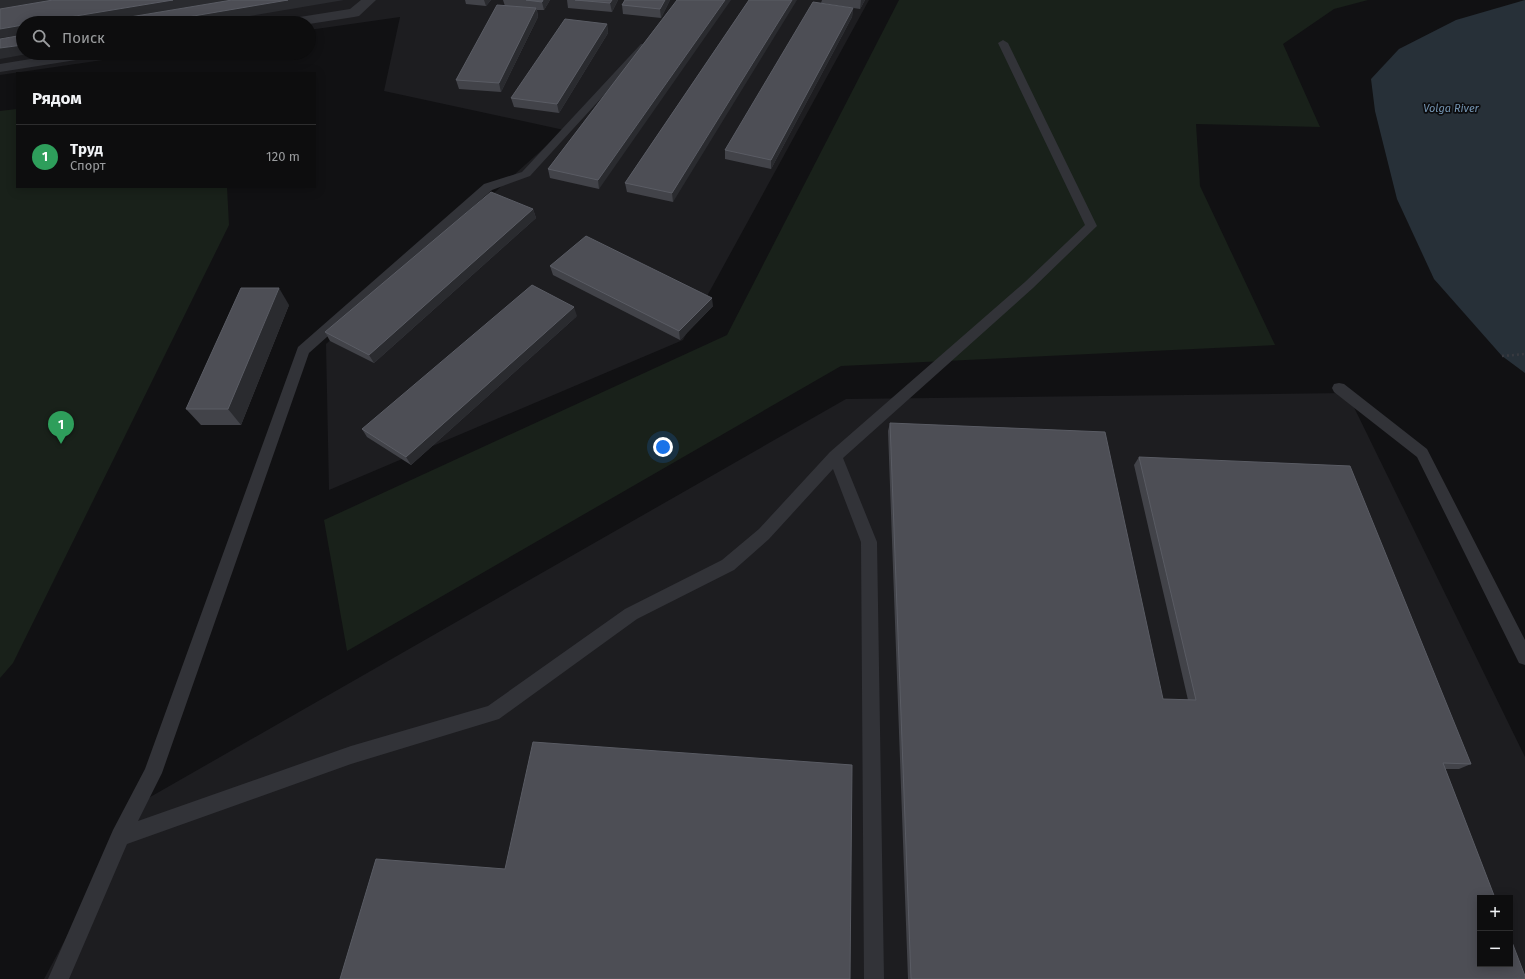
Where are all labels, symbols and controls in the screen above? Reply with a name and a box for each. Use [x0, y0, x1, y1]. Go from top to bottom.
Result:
search box [16, 16, 316, 60]
icon: search [30, 27, 52, 49]
text: Поиск [62, 29, 105, 47]
text: Рядом [32, 88, 82, 109]
water label: Volga River [1423, 102, 1480, 115]
text: Труд [70, 140, 103, 158]
text: 1 [42, 149, 48, 164]
text: 120 m [266, 149, 300, 164]
text: Спорт [70, 158, 106, 173]
pin: 1 [48, 411, 74, 444]
your location [653, 437, 673, 457]
map controls [1477, 895, 1513, 967]
button: + [1477, 895, 1513, 931]
button: − [1477, 931, 1513, 967]

